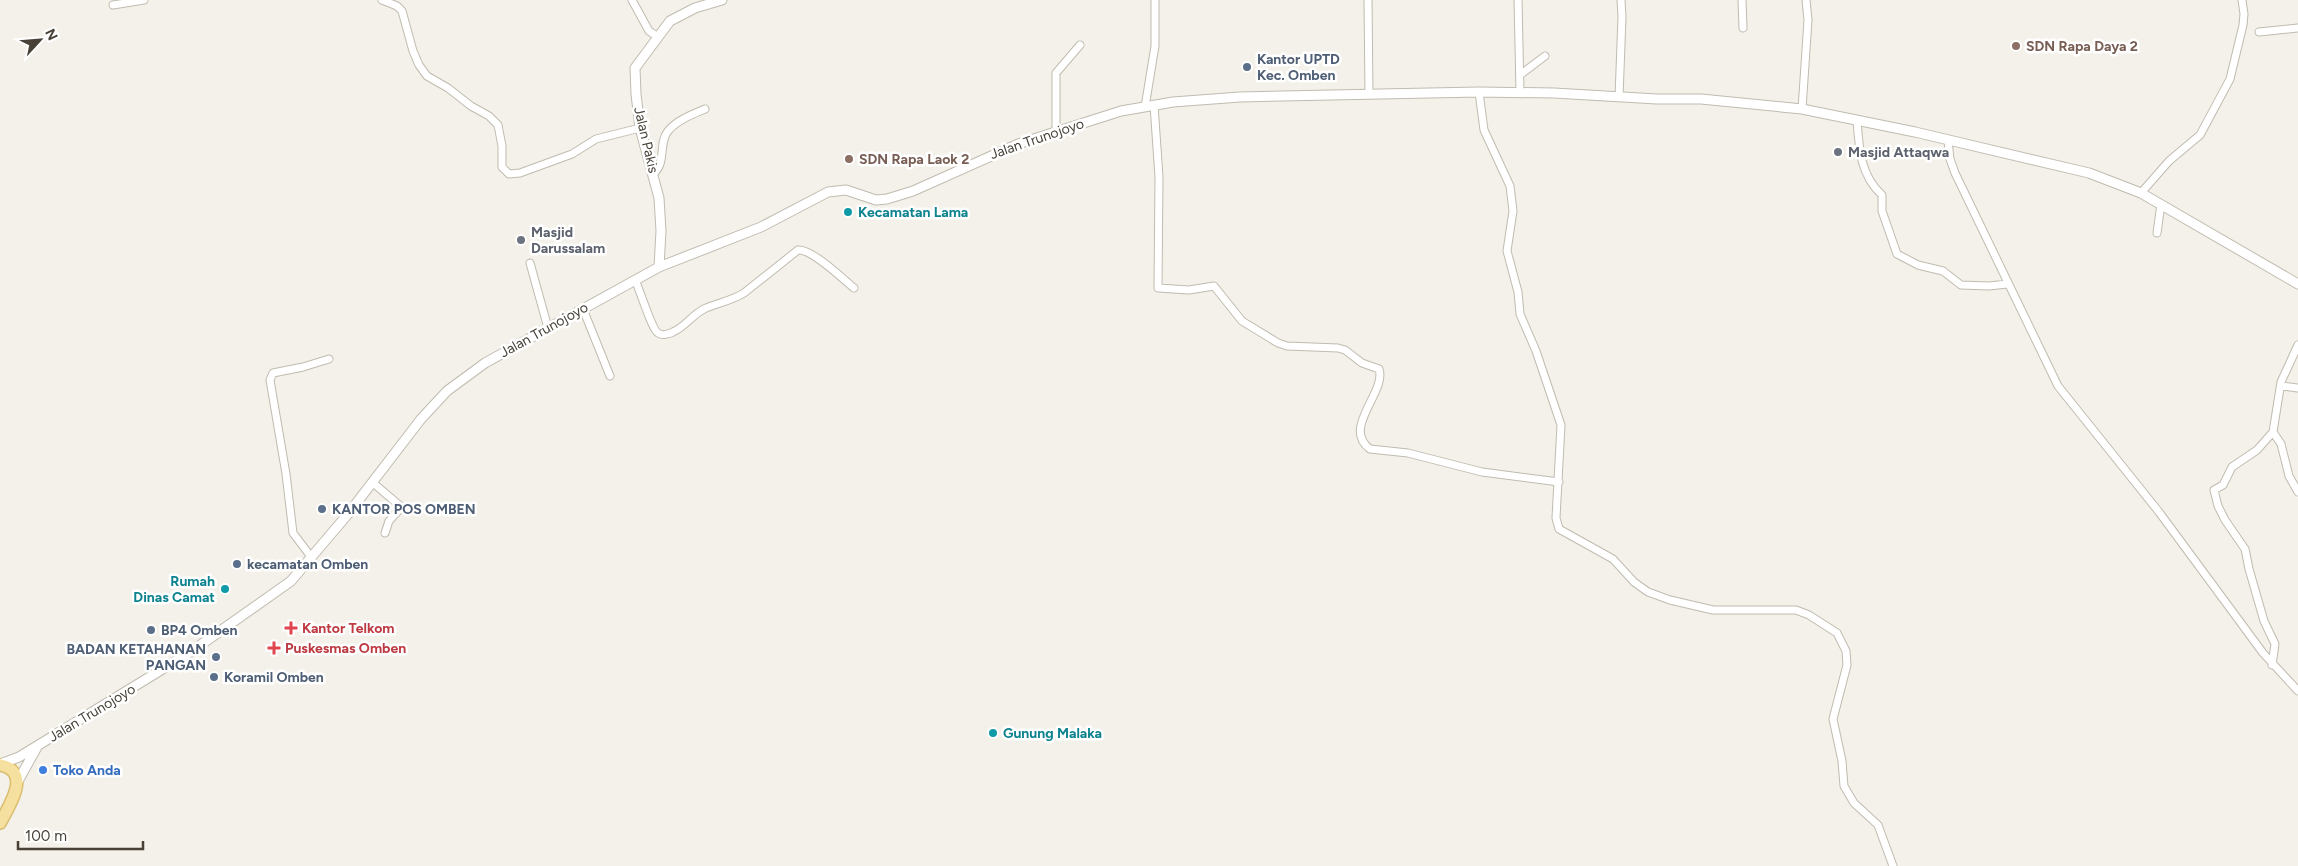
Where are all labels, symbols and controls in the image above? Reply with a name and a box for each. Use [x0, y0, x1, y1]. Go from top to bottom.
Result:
north arrow [15, 15, 65, 65]
text: N [41, 26, 61, 43]
place label: SDN Rapa Daya 2 [2026, 38, 2138, 55]
marker: SDN Rapa Daya 2 [2010, 40, 2022, 52]
place label: Kantor UPTD Kec. Omben [1257, 51, 1340, 84]
marker: Kantor UPTD Kec. Omben [1241, 61, 1253, 73]
street label: Jalan Pakis [630, 105, 662, 175]
street label: Jalan Trunojoyo [988, 115, 1086, 163]
place label: Masjid Attaqwa [1848, 144, 1949, 161]
marker: Masjid Attaqwa [1832, 146, 1844, 158]
place label: SDN Rapa Laok 2 [859, 151, 969, 168]
marker: SDN Rapa Laok 2 [843, 153, 855, 165]
place label: Kecamatan Lama [858, 204, 968, 221]
marker: Kecamatan Lama [842, 206, 854, 218]
place label: Masjid Darussalam [531, 224, 605, 257]
marker: Masjid Darussalam [515, 234, 527, 246]
street label: Jalan Trunojoyo [497, 299, 591, 361]
place label: KANTOR POS OMBEN [332, 501, 476, 518]
marker: KANTOR POS OMBEN [316, 503, 328, 515]
place label: kecamatan Omben [247, 556, 368, 573]
marker: kecamatan Omben [231, 558, 243, 570]
place label: Rumah Dinas Camat [133, 573, 215, 606]
marker: Rumah Dinas Camat [219, 583, 231, 595]
place label: Kantor Telkom [302, 620, 395, 637]
marker: Kantor Telkom [284, 621, 298, 635]
place label: BP4 Omben [161, 622, 238, 639]
marker: BP4 Omben [145, 624, 157, 636]
place label: Puskesmas Omben [285, 640, 406, 657]
place label: BADAN KETAHANAN PANGAN [67, 641, 206, 674]
marker: Puskesmas Omben [267, 641, 281, 655]
marker: BADAN KETAHANAN PANGAN [210, 651, 222, 663]
place label: Koramil Omben [224, 669, 324, 686]
marker: Koramil Omben [208, 671, 220, 683]
street label: Jalan Trunojoyo [45, 680, 139, 746]
place label: Gunung Malaka [1003, 725, 1102, 742]
marker: Gunung Malaka [987, 727, 999, 739]
place label: Toko Anda [53, 762, 121, 779]
marker: Toko Anda [37, 764, 49, 776]
scale bar [18, 818, 142, 850]
text: 100 m [25, 827, 67, 845]

